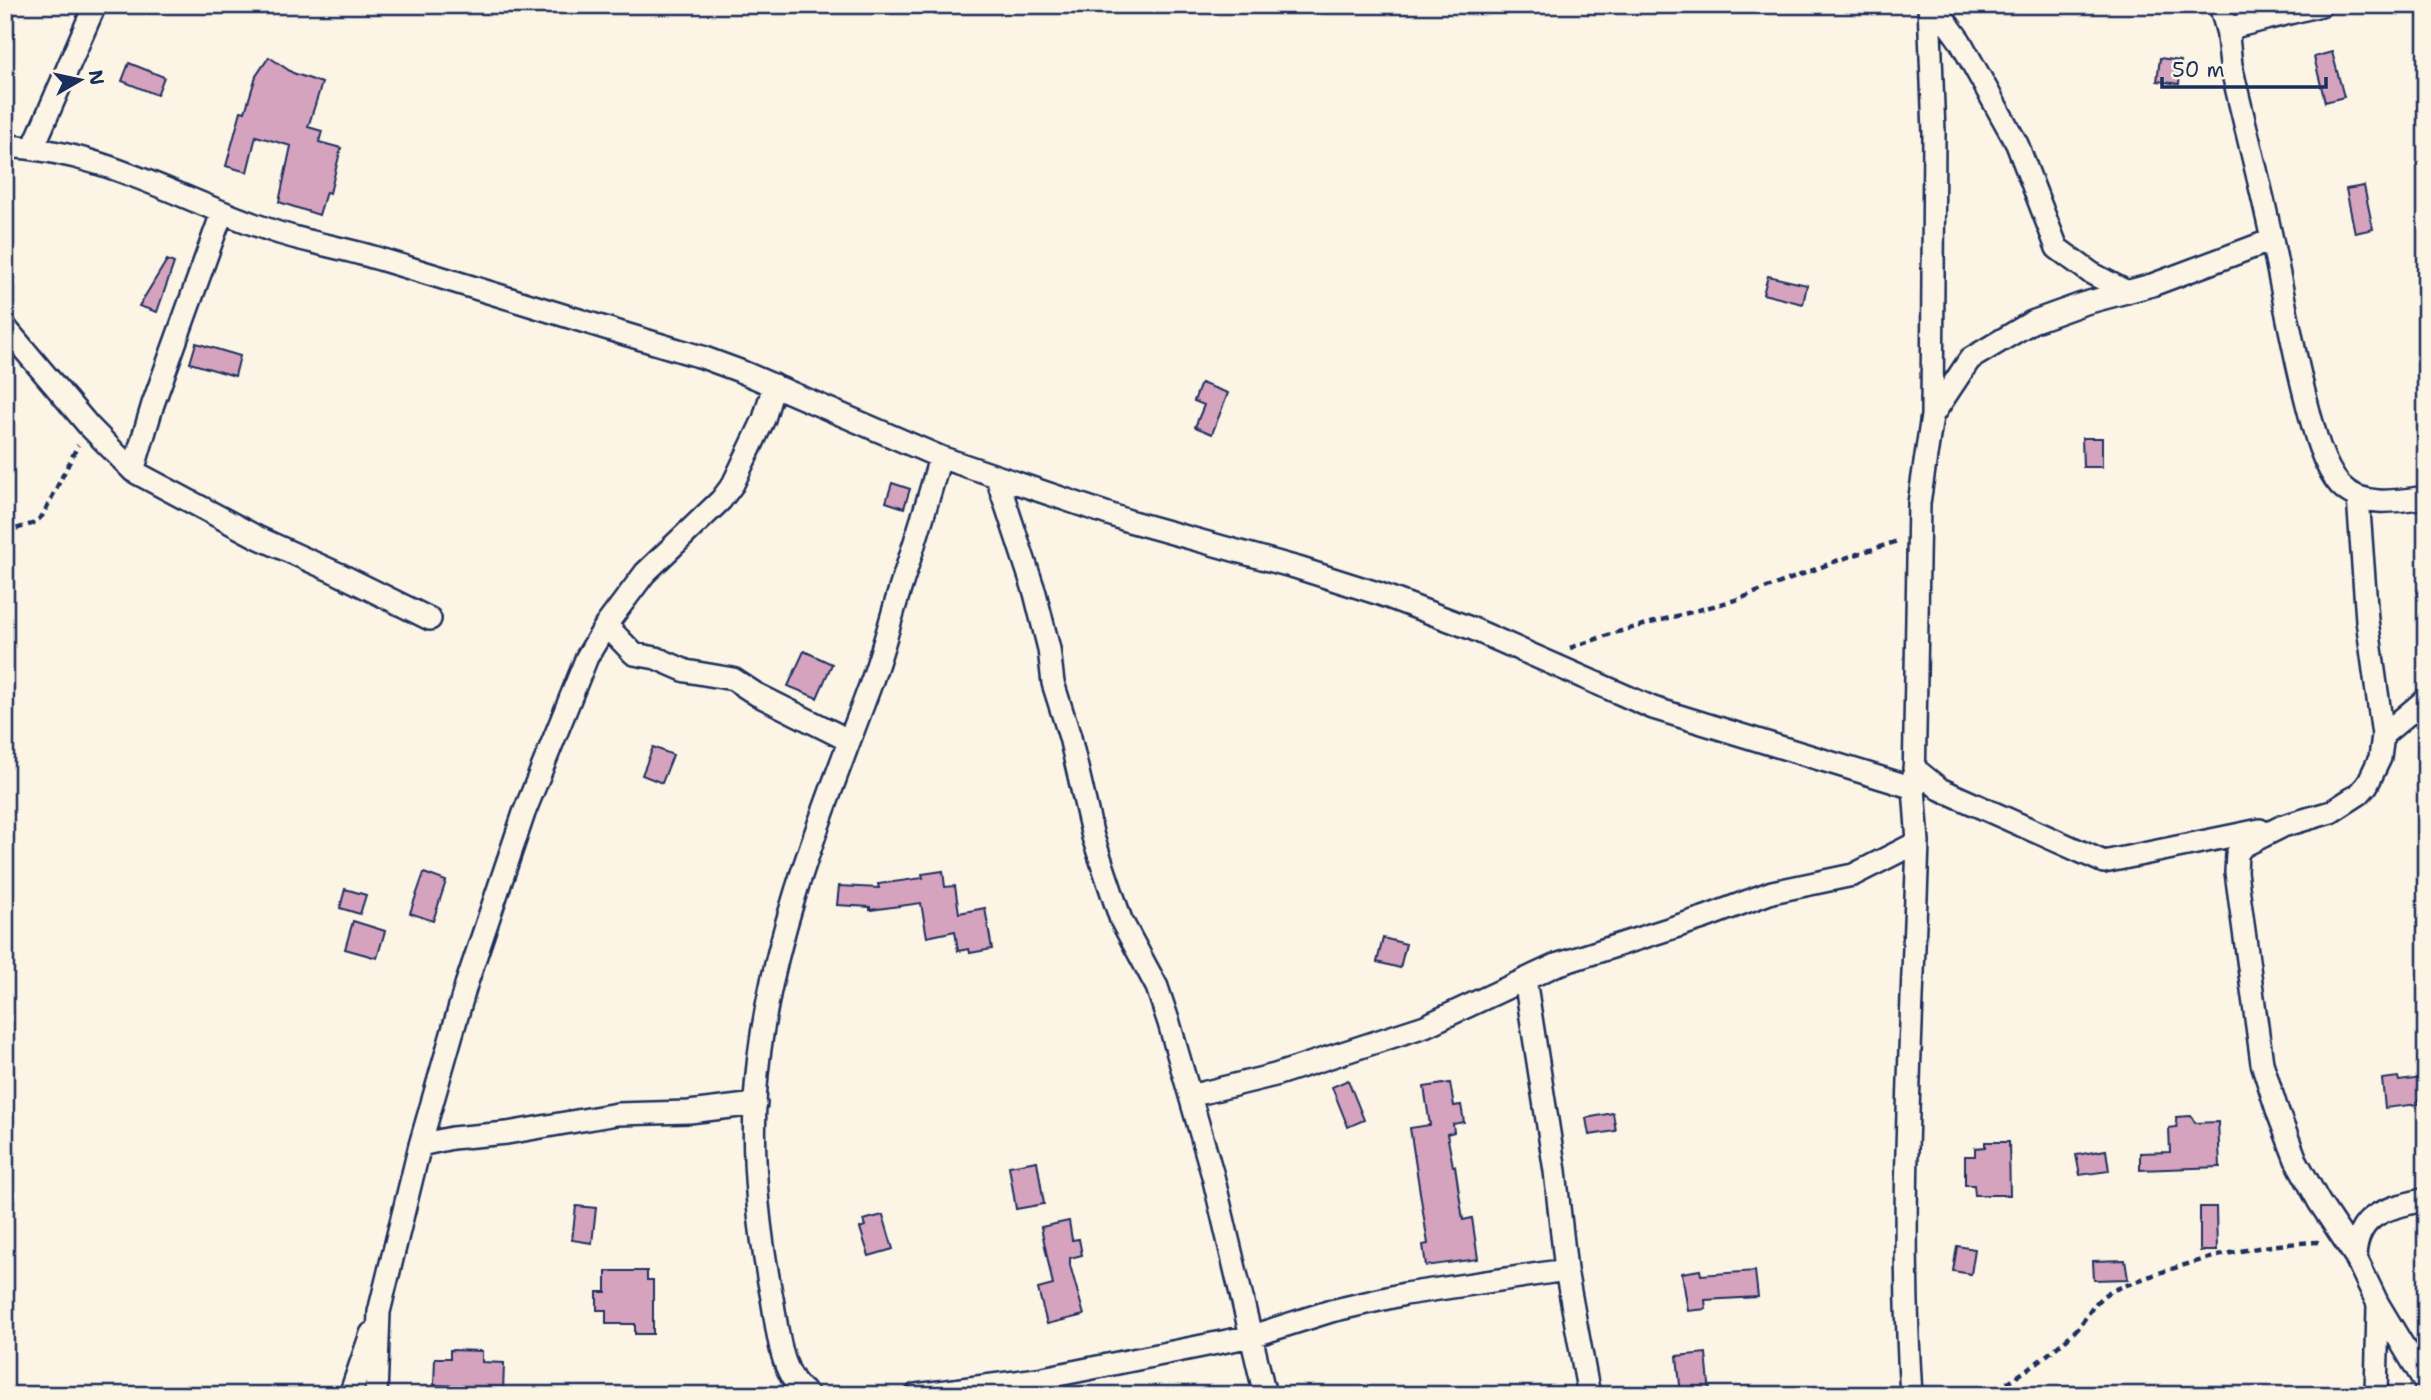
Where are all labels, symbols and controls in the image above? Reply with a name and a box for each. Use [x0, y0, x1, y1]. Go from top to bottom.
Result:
north arrow [46, 46, 116, 116]
scale bar [2162, 46, 2326, 90]
text: 50 m [2172, 56, 2225, 84]
text: N [83, 68, 110, 87]

